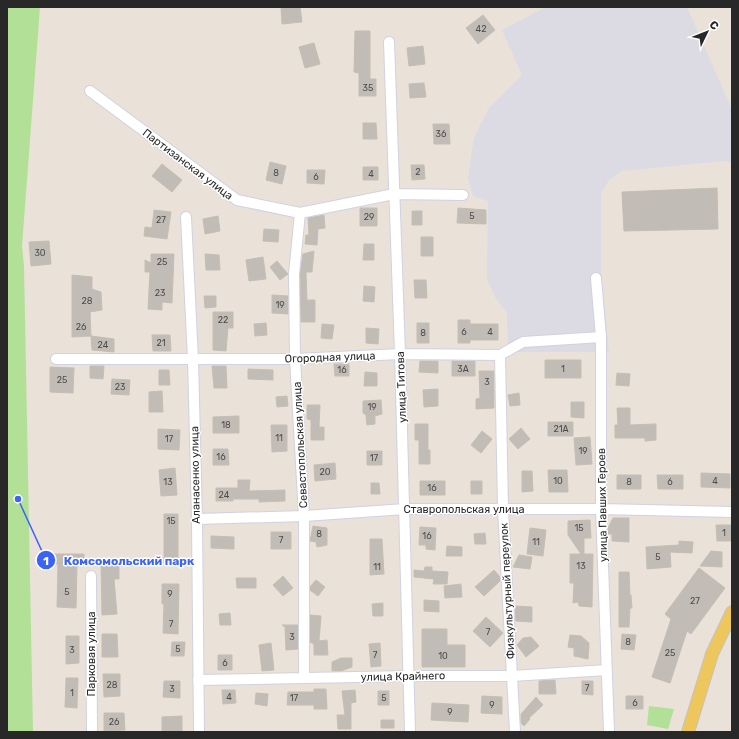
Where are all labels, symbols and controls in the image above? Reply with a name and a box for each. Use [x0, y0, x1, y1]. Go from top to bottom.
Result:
north arrow [687, 12, 727, 52]
text: С [707, 18, 722, 33]
house number: 42 [476, 24, 486, 34]
house number: 35 [363, 83, 373, 93]
street label: Партизанская улица [140, 126, 235, 203]
house number: 36 [436, 129, 447, 139]
house number: 2 [415, 167, 421, 177]
house number: 8 [273, 168, 279, 178]
house number: 4 [368, 169, 374, 179]
house number: 6 [313, 172, 319, 182]
house number: 5 [469, 211, 475, 221]
house number: 29 [364, 212, 374, 222]
house number: 27 [156, 215, 166, 225]
house number: 30 [34, 248, 46, 258]
house number: 25 [157, 257, 167, 267]
house number: 23 [155, 288, 165, 298]
house number: 28 [81, 296, 93, 306]
house number: 19 [275, 300, 285, 310]
house number: 22 [218, 315, 228, 325]
house number: 26 [76, 322, 87, 332]
house number: 6 [461, 327, 467, 337]
house number: 4 [487, 327, 493, 337]
house number: 8 [420, 328, 426, 338]
house number: 21 [156, 338, 166, 348]
house number: 24 [98, 340, 109, 350]
street label: Огородная улица [284, 349, 376, 366]
street label: улица Титова [394, 351, 409, 423]
house number: 3А [457, 364, 469, 374]
house number: 1 [561, 364, 565, 374]
house number: 16 [337, 365, 347, 375]
house number: 25 [57, 375, 67, 385]
house number: 3 [484, 377, 490, 387]
street label: Севастопольская улица [291, 381, 310, 509]
house number: 23 [115, 382, 125, 392]
house number: 19 [367, 402, 377, 412]
house number: 18 [221, 420, 231, 430]
house number: 21А [553, 424, 569, 434]
street label: Аланасенко улица [188, 426, 203, 524]
house number: 11 [275, 433, 283, 443]
house number: 17 [165, 434, 174, 444]
house number: 19 [578, 446, 588, 456]
street label: улица Павших Героев [595, 448, 610, 562]
house number: 16 [216, 452, 226, 462]
house number: 17 [370, 453, 379, 463]
house number: 20 [320, 467, 331, 477]
house number: 10 [553, 476, 563, 486]
house number: 4 [712, 476, 718, 486]
house number: 13 [163, 477, 173, 487]
house number: 8 [626, 477, 632, 487]
house number: 6 [667, 477, 673, 487]
house number: 16 [427, 483, 437, 493]
house number: 24 [219, 490, 230, 500]
street label: Ставропольская улица [403, 503, 525, 516]
house number: 15 [166, 516, 176, 526]
street label: Физкультурный переулок [497, 522, 518, 660]
house number: 15 [574, 523, 584, 533]
house number: 1 [722, 528, 726, 538]
house number: 8 [316, 529, 322, 539]
house number: 16 [422, 531, 432, 541]
house number: 7 [279, 535, 284, 545]
house number: 11 [532, 537, 540, 547]
callout: Комсомольский парк [36, 548, 202, 572]
house number: 5 [655, 552, 661, 562]
text: 1 [43, 554, 49, 568]
text: Комсомольский парк [64, 554, 195, 568]
house number: 13 [576, 561, 586, 571]
house number: 11 [373, 562, 381, 572]
house number: 5 [64, 587, 70, 597]
house number: 9 [167, 589, 173, 599]
house number: 27 [690, 596, 700, 606]
street label: Парковая улица [85, 612, 98, 697]
house number: 7 [169, 619, 174, 629]
house number: 7 [486, 627, 491, 637]
house number: 3 [289, 632, 295, 642]
house number: 8 [625, 637, 631, 647]
house number: 5 [175, 644, 181, 654]
house number: 3 [69, 645, 75, 655]
house number: 25 [665, 648, 675, 658]
house number: 7 [373, 650, 378, 660]
house number: 10 [438, 651, 448, 661]
house number: 6 [222, 658, 228, 668]
street label: улица Крайнего [361, 669, 445, 684]
house number: 28 [106, 680, 118, 690]
house number: 7 [585, 683, 590, 693]
house number: 3 [169, 684, 175, 694]
house number: 1 [70, 688, 74, 698]
house number: 4 [226, 692, 232, 702]
house number: 17 [290, 693, 299, 703]
house number: 5 [381, 693, 387, 703]
house number: 6 [632, 698, 638, 708]
house number: 9 [489, 700, 495, 710]
house number: 9 [447, 707, 453, 717]
house number: 26 [109, 717, 120, 727]

